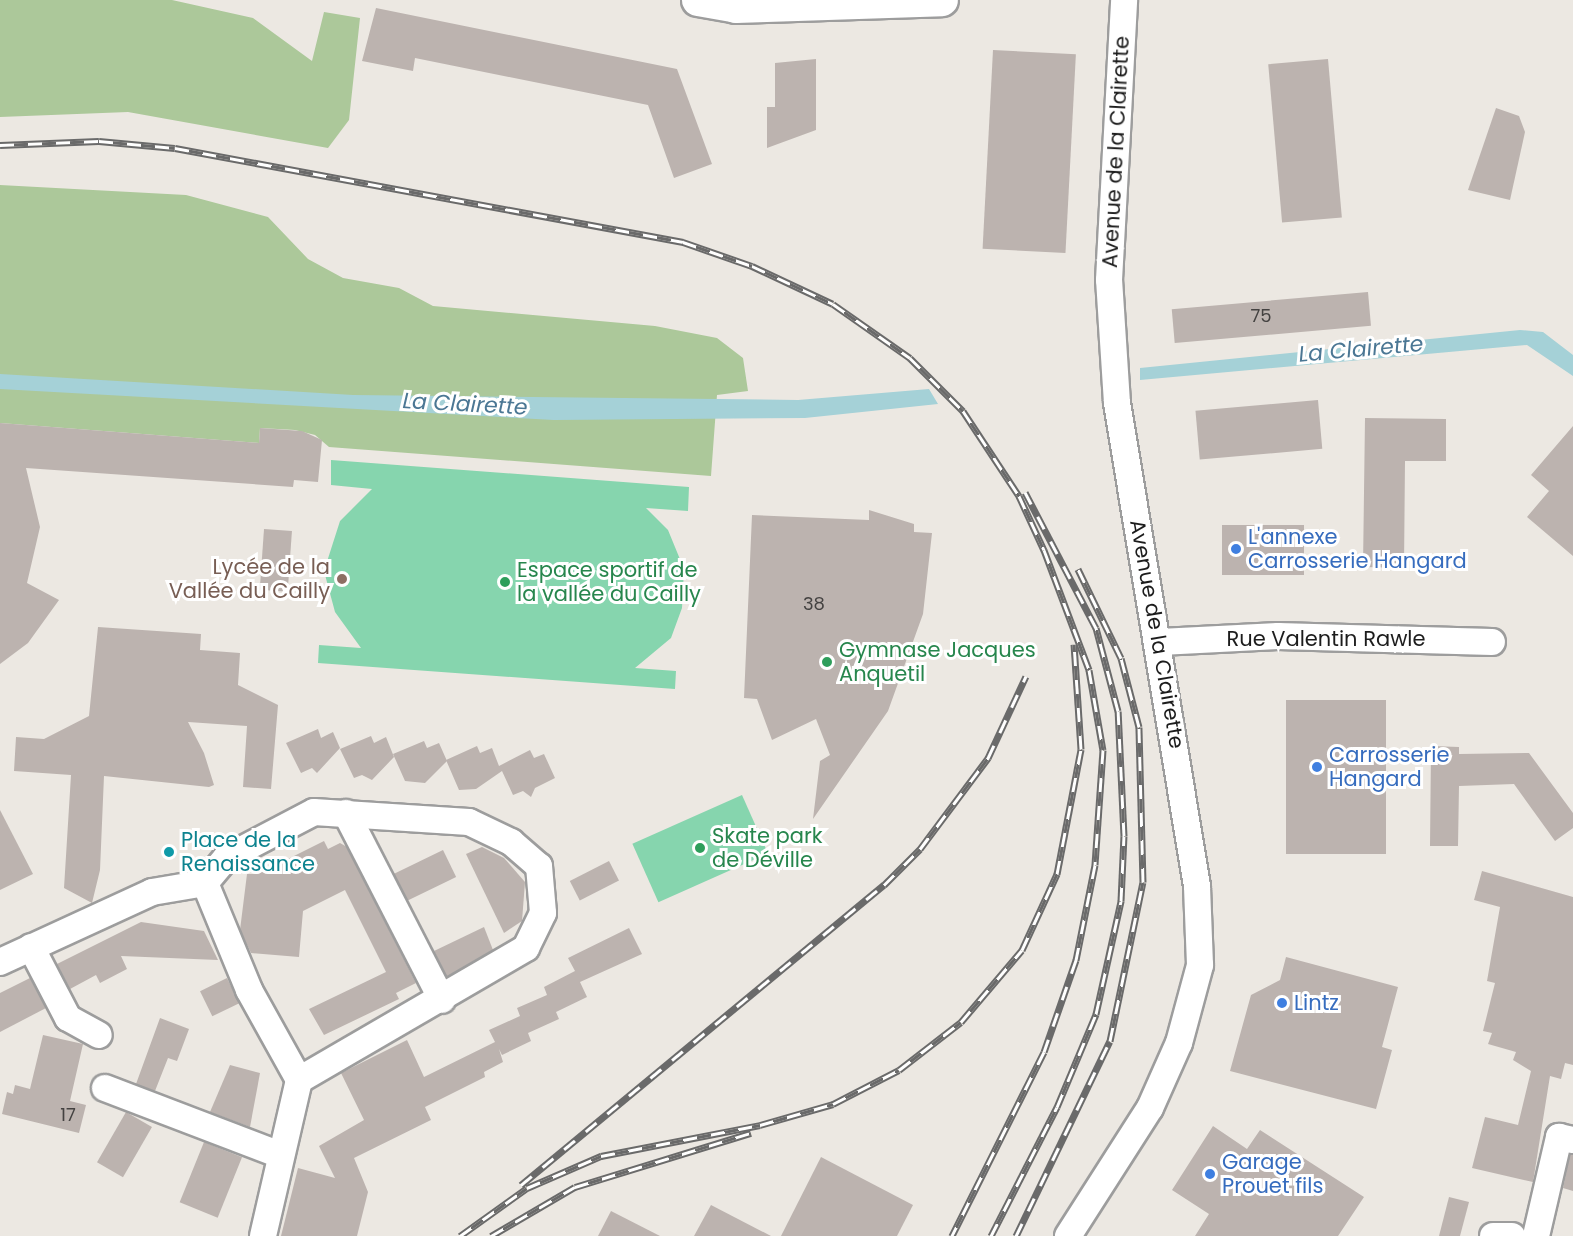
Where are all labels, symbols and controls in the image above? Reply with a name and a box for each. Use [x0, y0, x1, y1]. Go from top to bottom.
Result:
street label: Avenue de la Clairette [1097, 35, 1135, 269]
house number: 75 [1250, 305, 1272, 327]
water label: La Clairette [1298, 330, 1424, 368]
water label: La Clairette [402, 388, 528, 420]
street label: Avenue de la Clairette [1124, 517, 1190, 751]
place label: L'annexe Carrosserie Hangard [1248, 524, 1467, 574]
marker: L'annexe Carrosserie Hangard [1229, 542, 1243, 556]
place label: Lycée de la Vallée du Cailly [169, 554, 330, 604]
place label: Espace sportif de la vallée du Cailly [517, 557, 701, 607]
marker: Lycée de la Vallée du Cailly [335, 572, 349, 586]
marker: Espace sportif de la vallée du Cailly [498, 575, 512, 589]
house number: 38 [803, 593, 825, 615]
street label: Rue Valentin Rawle [1226, 626, 1426, 652]
place label: Gymnase Jacques Anquetil [839, 637, 1036, 687]
marker: Gymnase Jacques Anquetil [820, 655, 834, 669]
place label: Carrosserie Hangard [1329, 742, 1449, 792]
marker: Carrosserie Hangard [1310, 760, 1324, 774]
place label: Skate park de Déville [712, 823, 823, 873]
place label: Place de la Renaissance [181, 827, 315, 877]
marker: Skate park de Déville [693, 841, 707, 855]
marker: Place de la Renaissance [162, 845, 176, 859]
place label: Lintz [1294, 990, 1339, 1016]
marker: Lintz [1275, 996, 1289, 1010]
house number: 17 [60, 1104, 76, 1126]
place label: Garage Prouet fils [1222, 1149, 1323, 1199]
marker: Garage Prouet fils [1203, 1167, 1217, 1181]

